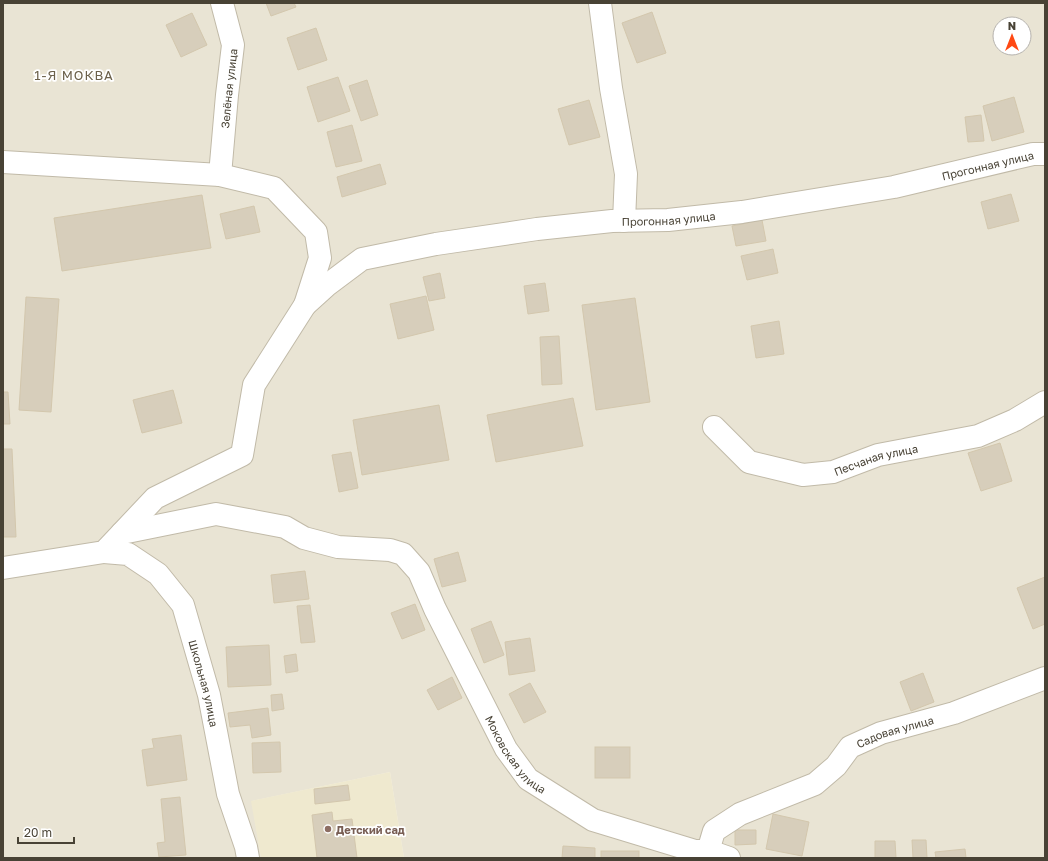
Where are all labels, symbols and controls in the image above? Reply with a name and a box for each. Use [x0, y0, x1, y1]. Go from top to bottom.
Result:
north arrow [992, 16, 1032, 56]
text: N [1008, 19, 1016, 32]
street label: Зелёная улица [218, 48, 239, 129]
district label: 1-Я МОКВА [34, 67, 114, 83]
street label: Прогонная улица [940, 148, 1035, 182]
street label: Прогонная улица [621, 208, 716, 227]
street label: Песчаная улица [832, 441, 919, 478]
street label: Школьная улица [187, 638, 221, 728]
street label: Садовая улица [854, 712, 935, 750]
street label: Моковская улица [483, 713, 549, 795]
scale bar [18, 819, 74, 845]
place label: Детский сад [336, 823, 405, 836]
marker: Детский сад [323, 824, 333, 834]
text: 20 m [24, 825, 52, 840]

